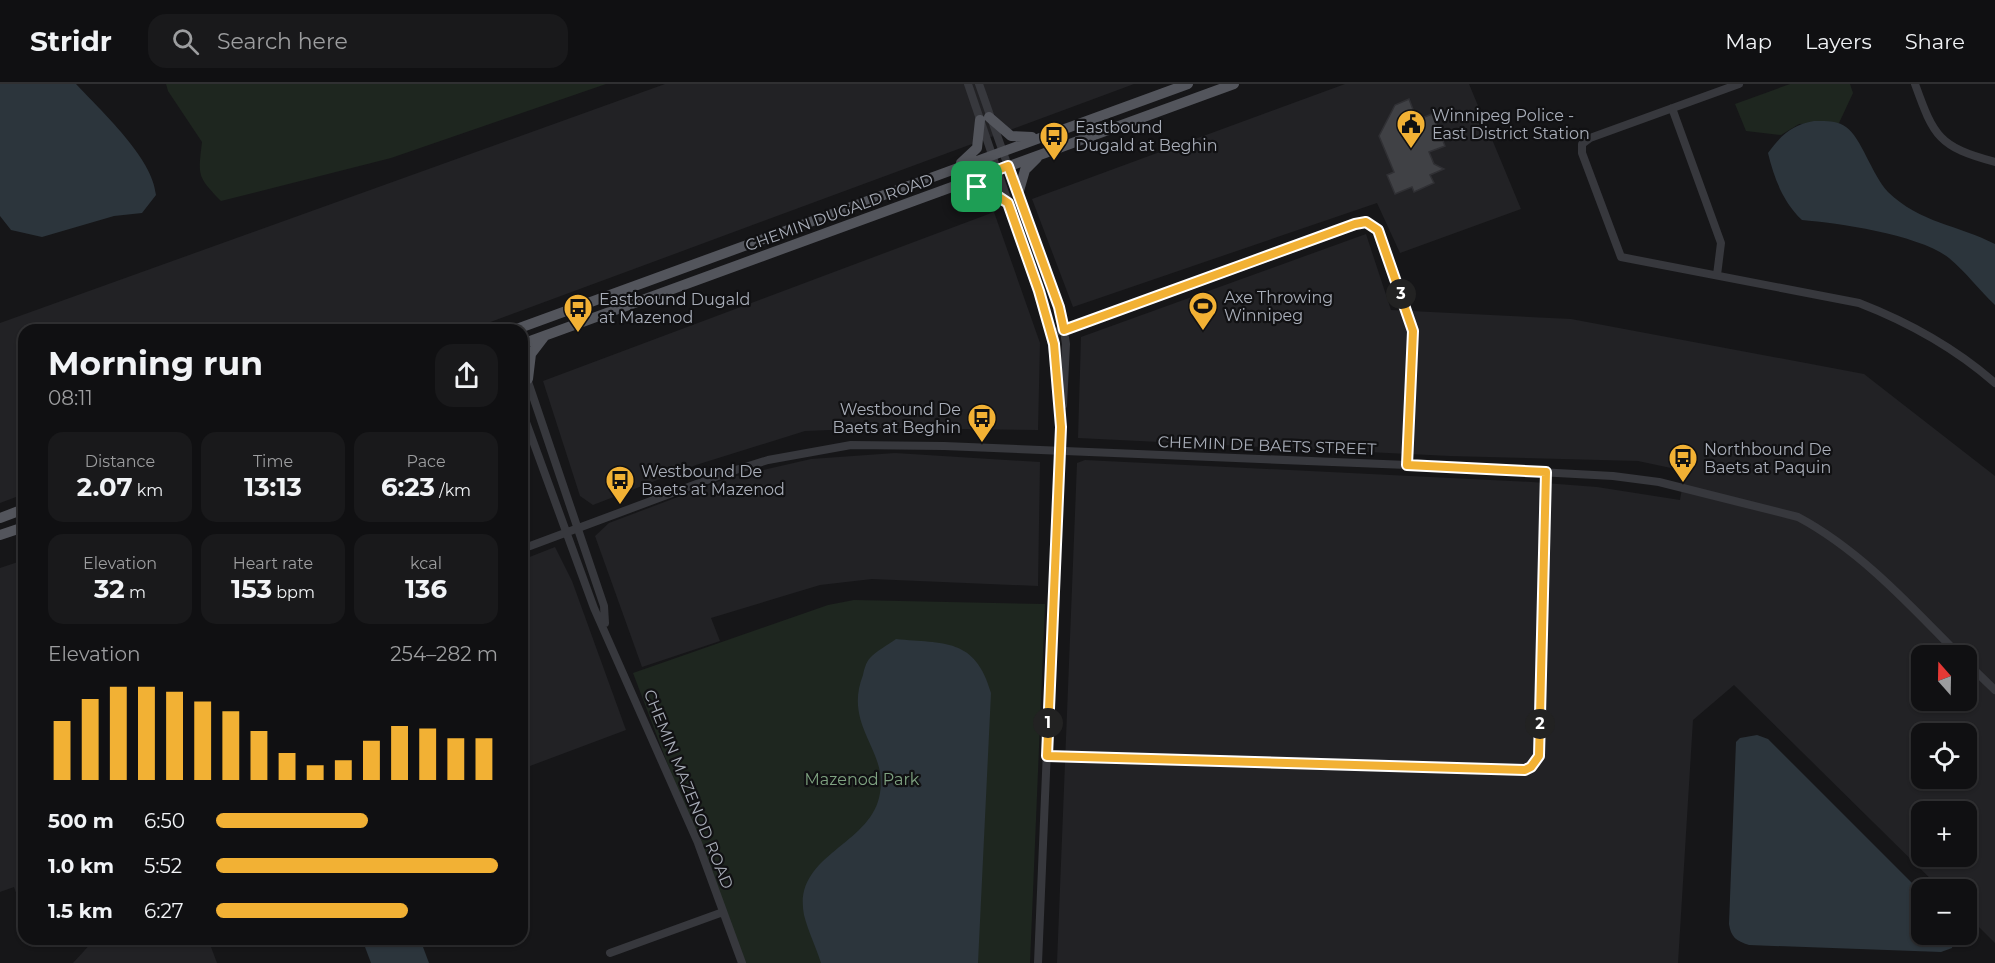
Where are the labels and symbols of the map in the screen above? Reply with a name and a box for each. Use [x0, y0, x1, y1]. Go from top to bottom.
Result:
place label: Winnipeg Police - East District Station [1432, 106, 1590, 143]
public building icon: Winnipeg Police - East District Station [1395, 108, 1427, 150]
place label: Eastbound Dugald at Beghin [1075, 118, 1217, 155]
bus stop icon: Eastbound Dugald at Beghin [1038, 120, 1070, 162]
pin [951, 161, 1002, 212]
street label: CHEMIN DUGALD ROAD [743, 170, 936, 255]
pin: 3 [1386, 279, 1416, 309]
place label: Axe Throwing Winnipeg [1224, 288, 1333, 325]
place label: Eastbound Dugald at Mazenod [599, 290, 750, 327]
sports icon: Axe Throwing Winnipeg [1187, 290, 1219, 332]
bus stop icon: Eastbound Dugald at Mazenod [562, 292, 594, 334]
place label: Westbound De Baets at Beghin [833, 400, 961, 437]
bus stop icon: Westbound De Baets at Beghin [966, 402, 998, 444]
street label: CHEMIN DE BAETS STREET [1157, 432, 1377, 459]
place label: Northbound De Baets at Paquin [1704, 440, 1831, 477]
bus stop icon: Northbound De Baets at Paquin [1667, 442, 1699, 484]
place label: Westbound De Baets at Mazenod [641, 462, 785, 499]
bus stop icon: Westbound De Baets at Mazenod [604, 464, 636, 506]
north arrow [1911, 645, 1977, 711]
street label: CHEMIN MAZENOD ROAD [640, 687, 737, 892]
pin: 1 [1033, 708, 1063, 738]
pin: 2 [1525, 709, 1555, 739]
park label: Mazenod Park [805, 770, 920, 789]

